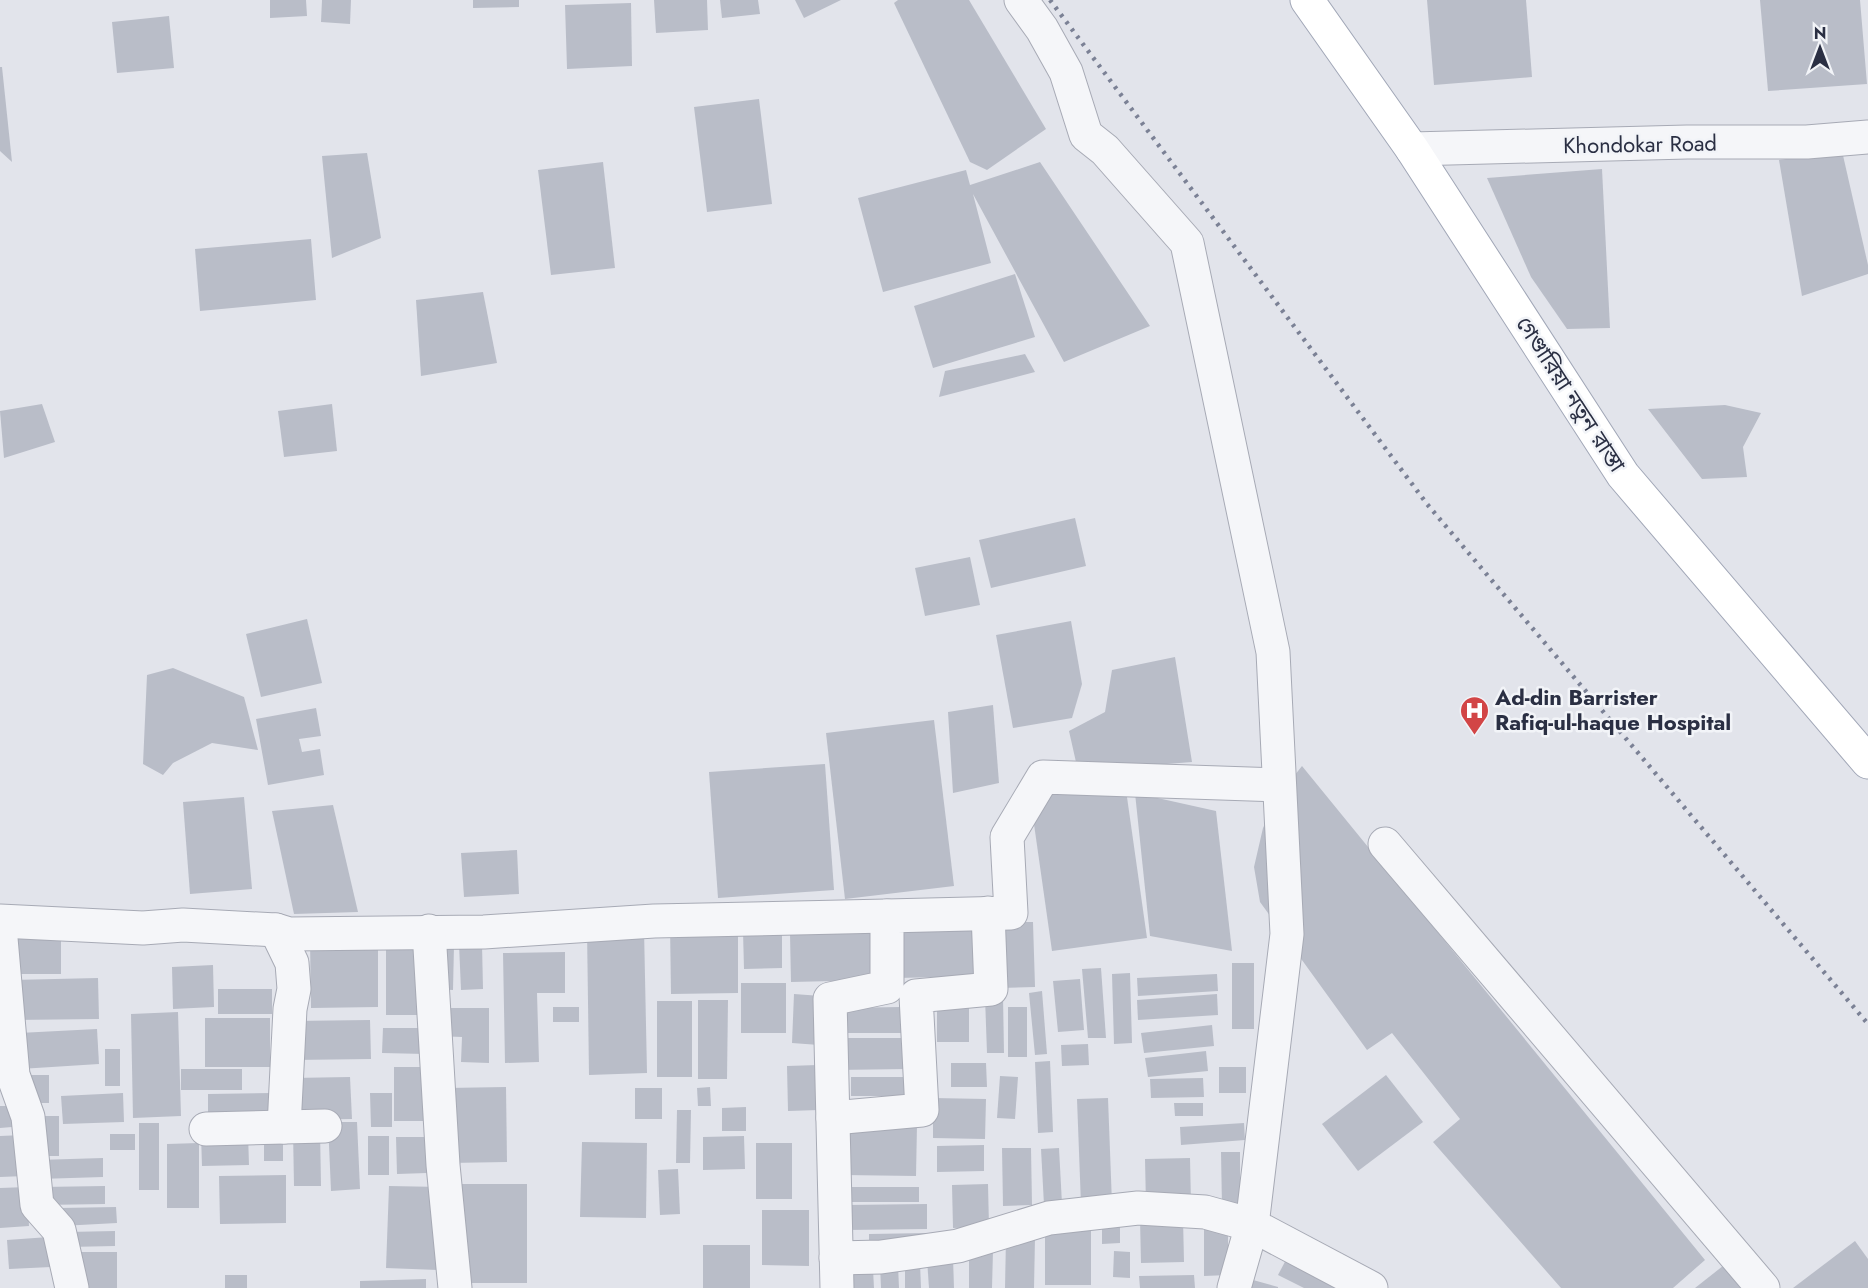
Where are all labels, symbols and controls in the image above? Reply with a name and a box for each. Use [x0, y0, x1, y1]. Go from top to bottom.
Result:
north arrow [1790, 18, 1850, 78]
text: N [1814, 22, 1826, 45]
street label: Khondokar Road [1563, 127, 1717, 161]
street label: গেণ্ডারিয়া নতুন রাস্তা [1509, 310, 1634, 479]
place label: Ad-din Barrister Rafiq-ul-haque Hospital [1494, 681, 1731, 738]
hospital icon: Ad-din Barrister Rafiq-ul-haque Hospital [1458, 694, 1490, 736]

